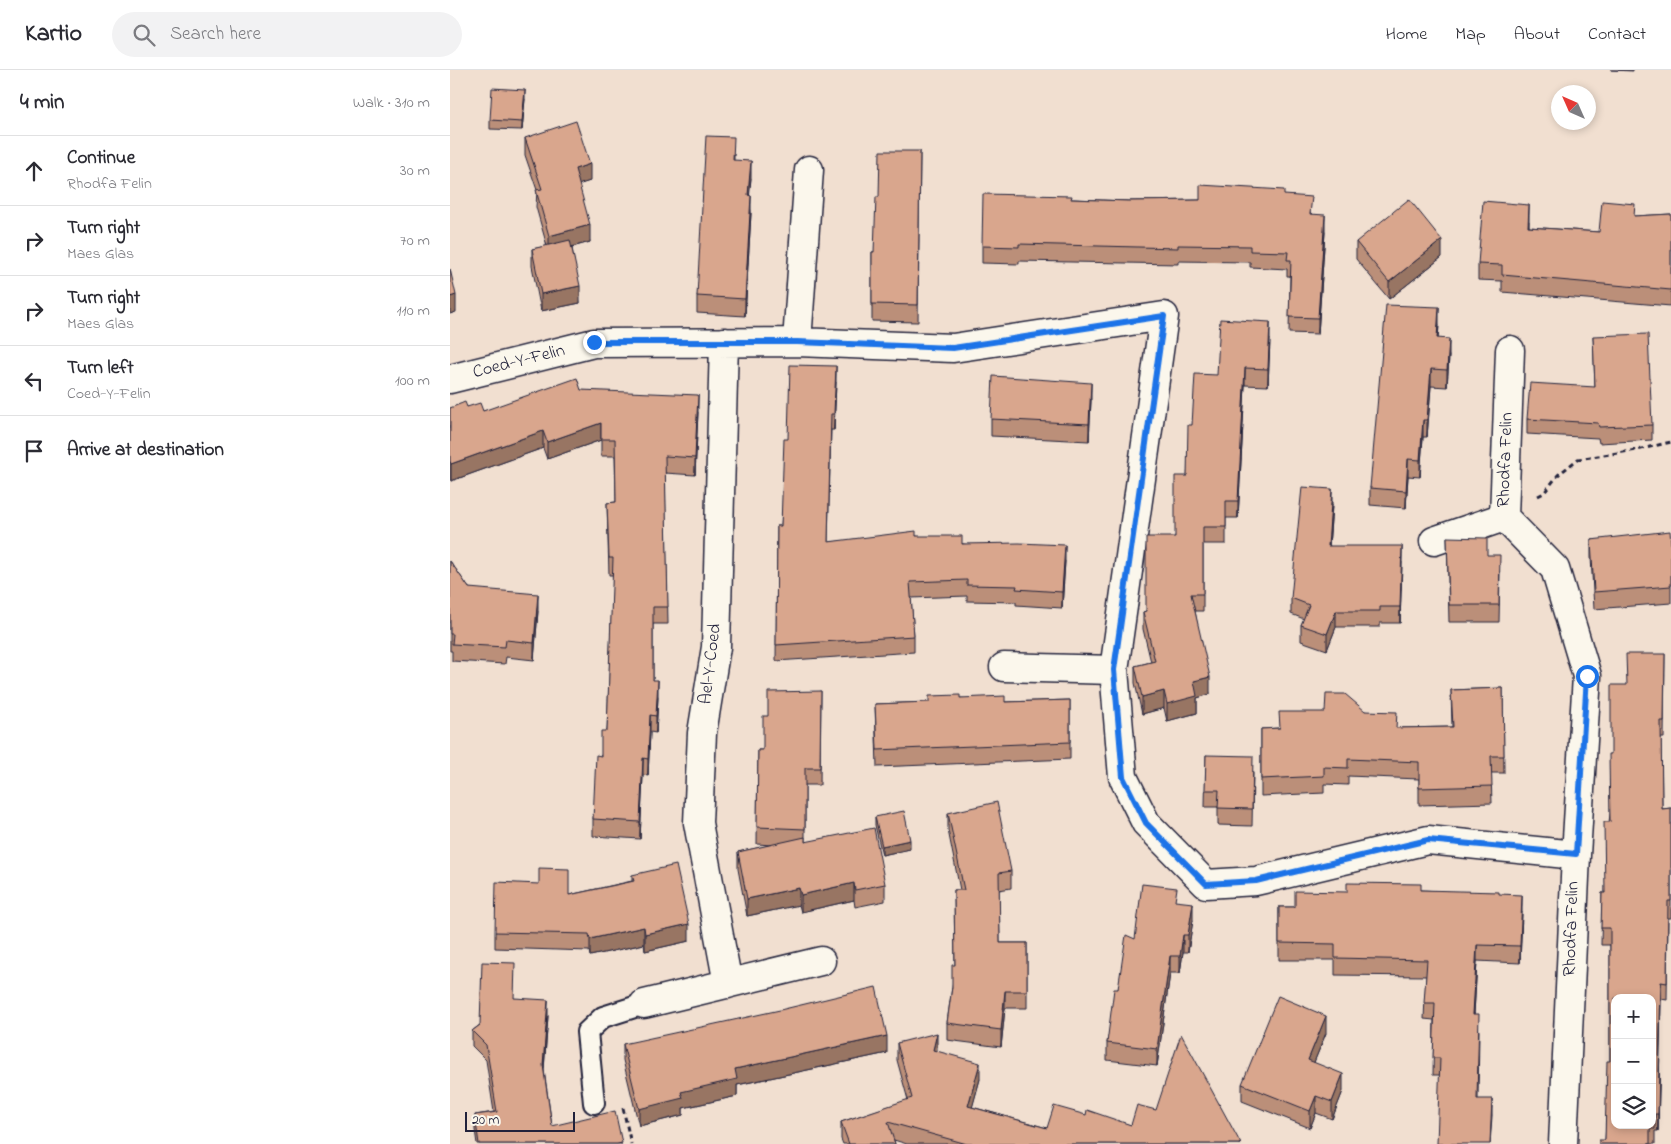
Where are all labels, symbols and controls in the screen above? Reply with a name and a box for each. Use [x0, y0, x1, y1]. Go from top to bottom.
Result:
search box [112, 12, 462, 57]
text: Kartio [25, 17, 82, 52]
icon: search [130, 21, 158, 49]
text: Search here [170, 21, 261, 48]
text: Home [1386, 22, 1427, 48]
text: Map [1455, 22, 1486, 48]
text: About [1514, 22, 1560, 48]
text: Contact [1588, 22, 1646, 48]
north arrow [1551, 85, 1596, 130]
text: 4 min [20, 88, 64, 118]
text: Walk · 310 m [353, 91, 430, 115]
text: Continue [67, 145, 135, 172]
icon: ahead [20, 157, 48, 185]
text: 30 m [400, 159, 430, 183]
text: Rhodfa Felin [67, 172, 152, 196]
text: Turn right [67, 215, 140, 242]
icon: right [20, 227, 48, 255]
text: 70 m [400, 229, 430, 253]
text: Maes Glas [67, 242, 134, 266]
text: Turn right [67, 285, 140, 312]
icon: right [20, 297, 48, 325]
text: 110 m [396, 299, 430, 323]
text: Maes Glas [67, 312, 134, 336]
route end [583, 331, 606, 354]
street label: Coed-Y-Felin [470, 338, 568, 386]
text: Turn left [67, 355, 134, 382]
icon: left [20, 367, 48, 395]
text: 100 m [395, 369, 430, 393]
text: Coed-Y-Felin [67, 382, 151, 406]
street label: Rhodfa Felin [1491, 412, 1521, 508]
icon: arrive [20, 437, 48, 465]
text: Arrive at destination [67, 437, 224, 464]
street label: Ael-Y-Coed [693, 622, 729, 706]
route start [1576, 665, 1599, 688]
street label: Rhodfa Felin [1557, 881, 1587, 977]
map controls [1611, 994, 1656, 1129]
button: + [1611, 994, 1656, 1039]
button: − [1611, 1039, 1656, 1084]
button: layers [1611, 1084, 1656, 1129]
scale bar [465, 1109, 575, 1132]
text: 20 m [472, 1110, 499, 1131]

